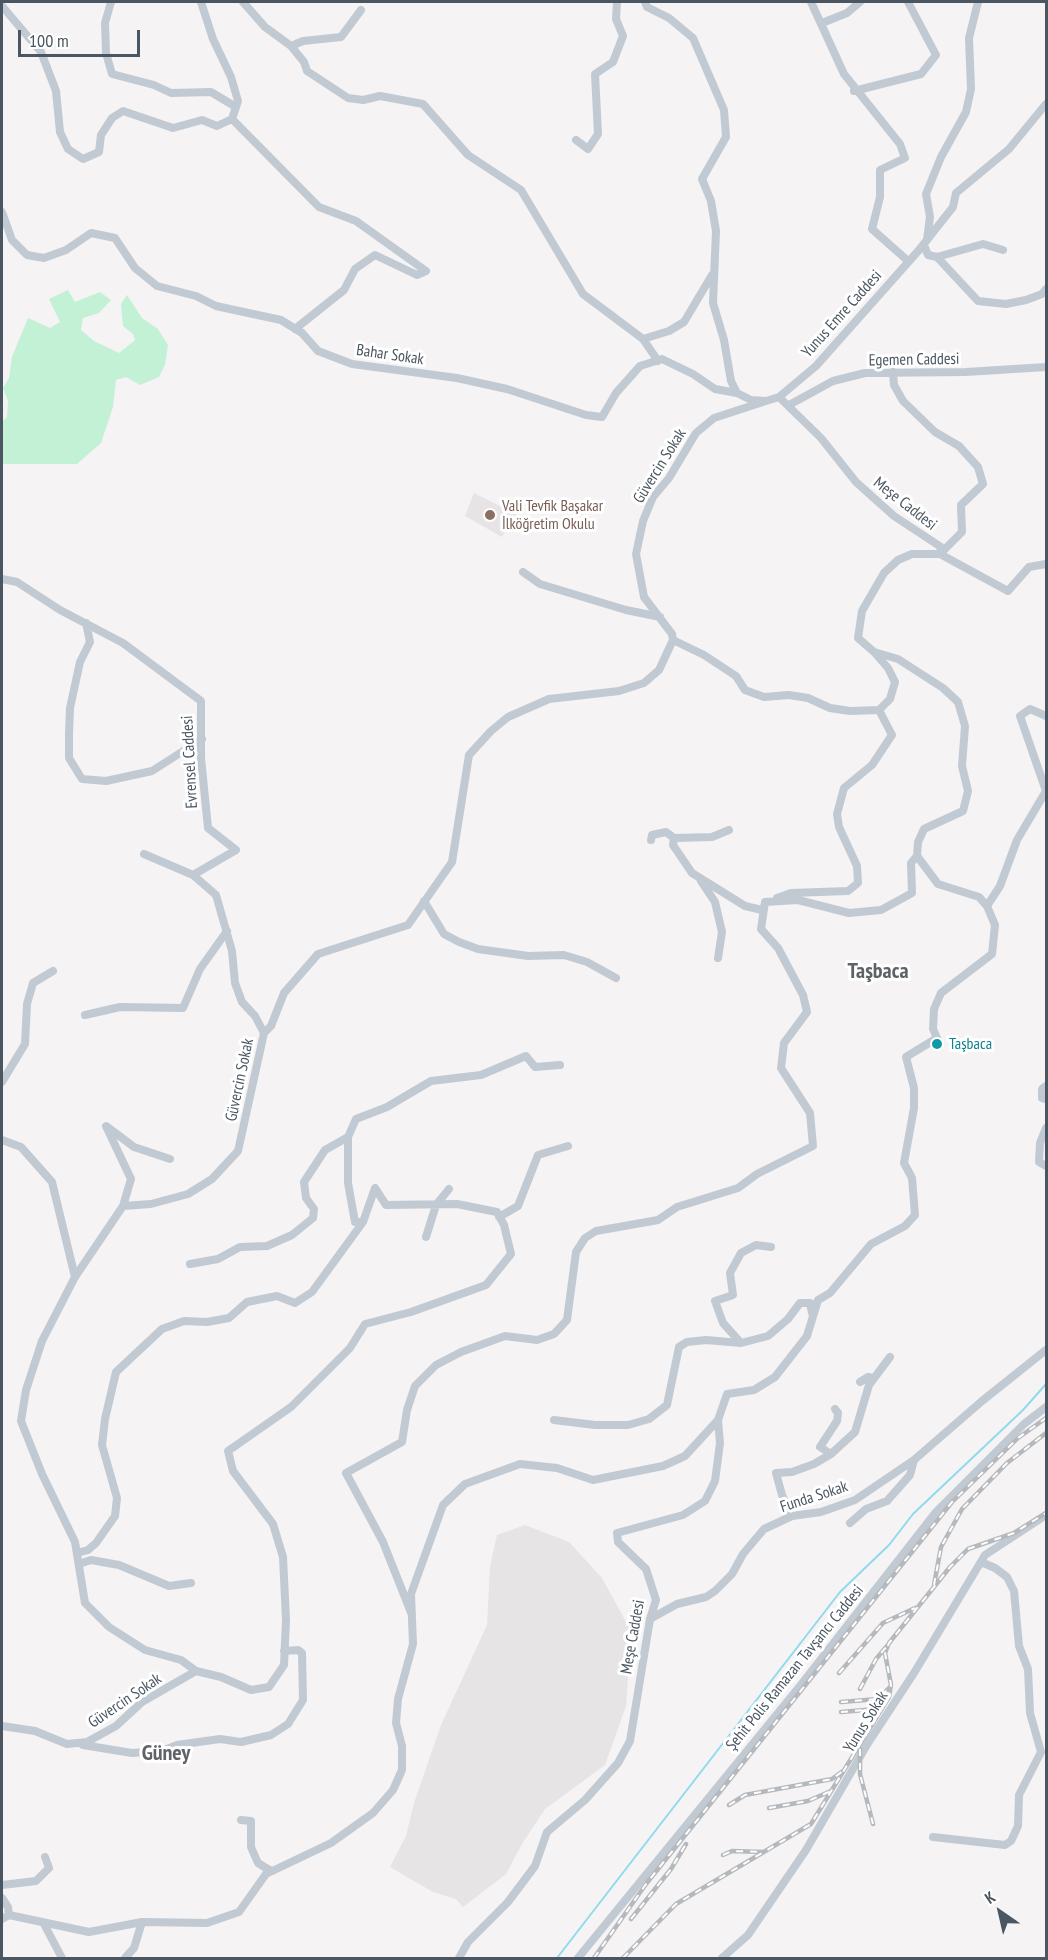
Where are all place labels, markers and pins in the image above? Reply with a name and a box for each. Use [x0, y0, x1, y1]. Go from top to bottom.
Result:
place label: Vali Tevfik Başakar İlköğretim Okulu [502, 496, 603, 534]
marker: Vali Tevfik Başakar İlköğretim Okulu [483, 508, 497, 522]
place label: Taşbaca [949, 1034, 992, 1054]
marker: Taşbaca [930, 1037, 944, 1051]

